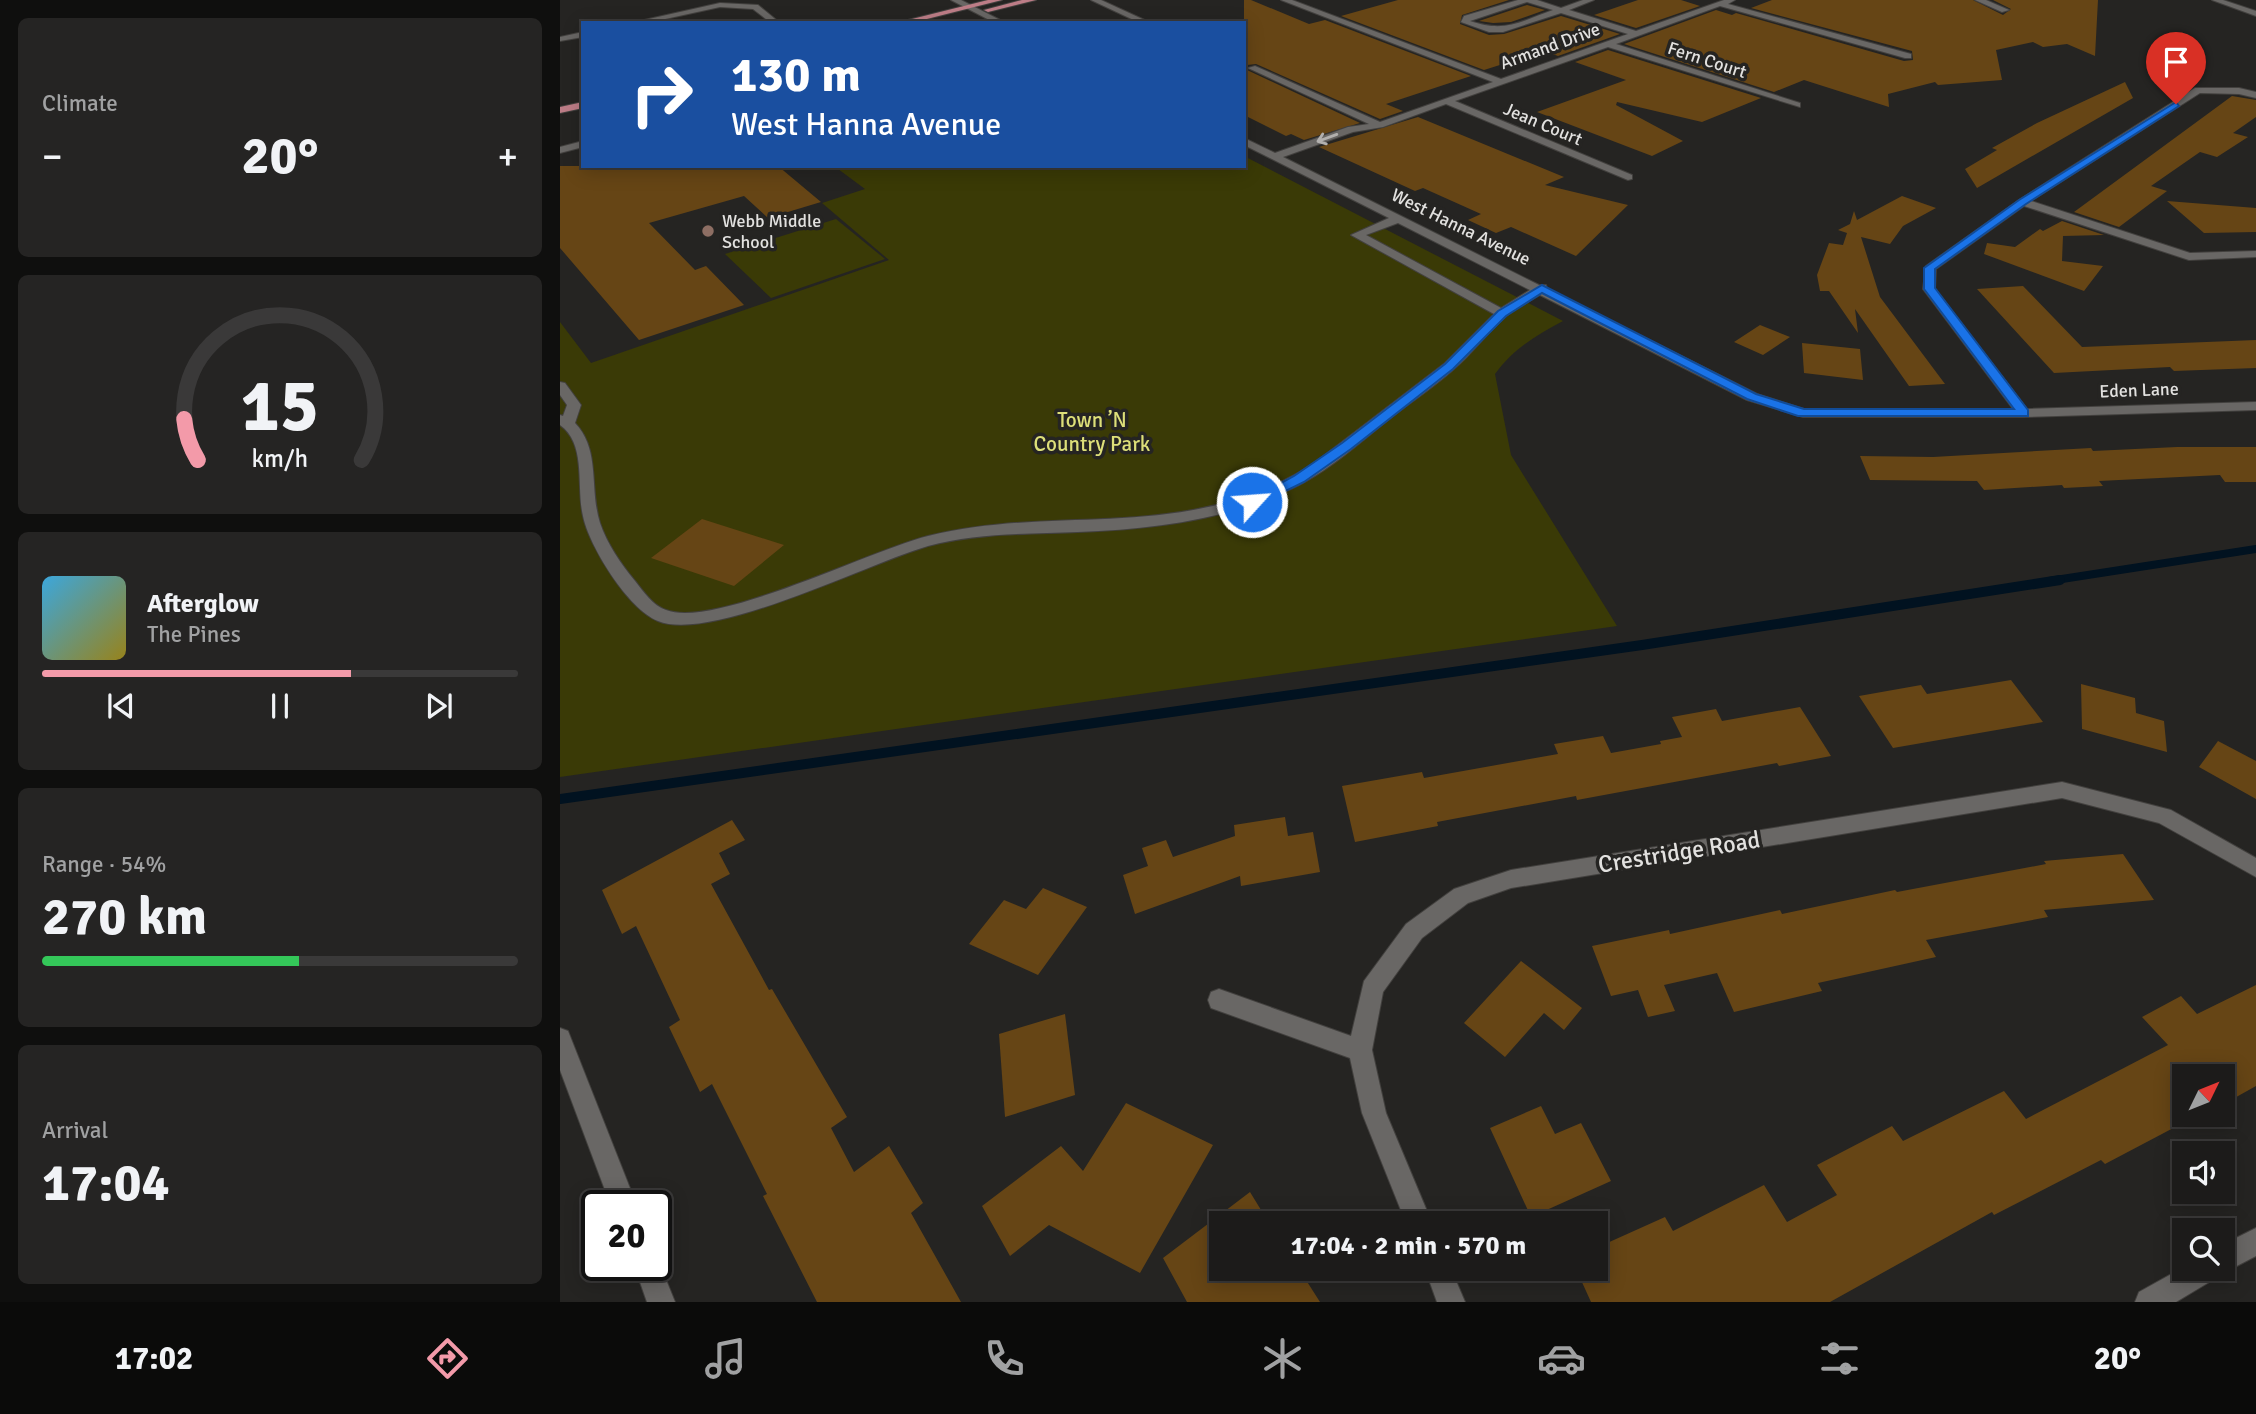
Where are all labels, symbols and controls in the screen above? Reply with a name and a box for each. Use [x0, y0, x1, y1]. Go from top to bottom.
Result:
street label: Armand Drive [1497, 18, 1603, 74]
pin [2146, 32, 2206, 104]
street label: Fern Court [1665, 37, 1749, 83]
icon: arrive [2157, 43, 2195, 81]
text: 130 m [731, 45, 861, 105]
icon: right [616, 49, 707, 140]
text: Climate [42, 89, 118, 118]
street label: Jean Court [1500, 98, 1586, 150]
text: West Hanna Avenue [731, 105, 1001, 144]
text: 20° [242, 124, 318, 188]
one-way arrow [1316, 132, 1338, 145]
text: − [42, 133, 63, 180]
text: + [497, 133, 518, 180]
street label: West Hanna Avenue [1388, 184, 1534, 270]
place label: Webb Middle School [722, 210, 821, 253]
marker: Webb Middle School [700, 223, 716, 239]
text: 15 [241, 363, 319, 452]
street label: Eden Lane [2099, 378, 2179, 402]
park label: Town ’N Country Park [1034, 407, 1151, 457]
text: km/h [252, 443, 308, 474]
position arrow [1215, 465, 1289, 539]
text: Afterglow [147, 588, 259, 620]
text: The Pines [147, 620, 241, 649]
icon: previous [102, 687, 140, 725]
icon: pause [261, 687, 299, 725]
icon: next [420, 687, 458, 725]
street label: Crestridge Road [1596, 824, 1762, 880]
text: Range · 54% [42, 850, 166, 879]
text: 270 km [42, 885, 207, 949]
north arrow [2172, 1064, 2235, 1127]
map controls [2172, 1064, 2235, 1281]
text: Arrival [42, 1116, 108, 1145]
button: sound [2172, 1141, 2235, 1204]
text: 17:04 [42, 1151, 170, 1215]
speed limit sign: 20 [581, 1190, 672, 1281]
button: search [2172, 1218, 2235, 1281]
text: 17:04 · 2 min · 570 m [1291, 1230, 1526, 1262]
icon: directions [423, 1334, 472, 1383]
icon: music [701, 1334, 750, 1383]
icon: phone [980, 1334, 1029, 1383]
icon: climate [1258, 1334, 1307, 1383]
icon: car [1537, 1334, 1586, 1383]
icon: filters [1815, 1334, 1864, 1383]
text: 17:02 [115, 1339, 193, 1378]
text: 20° [2094, 1339, 2141, 1378]

